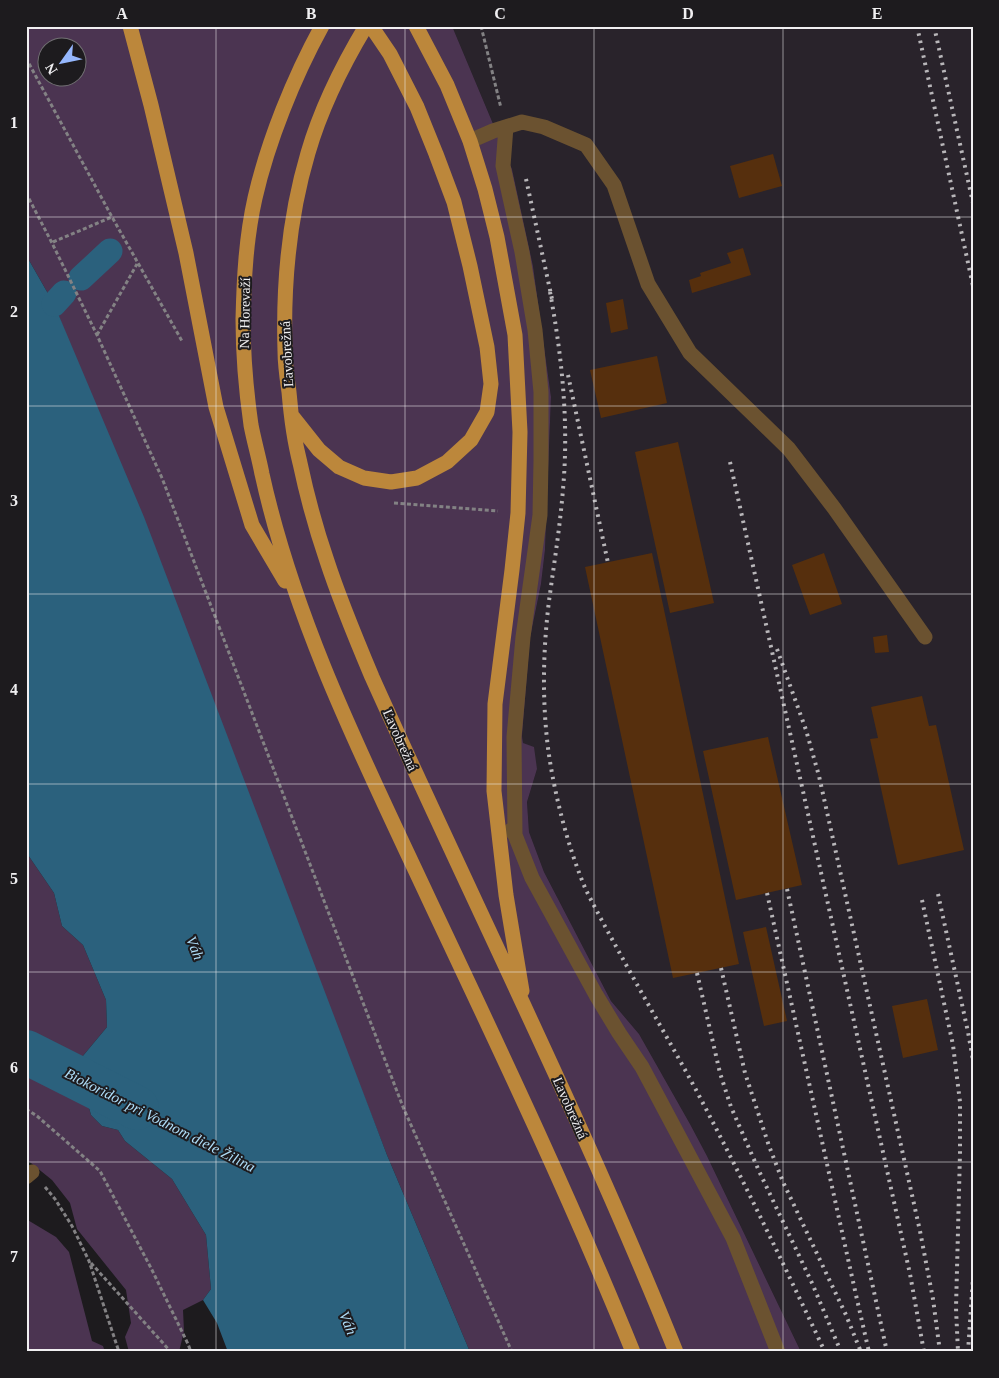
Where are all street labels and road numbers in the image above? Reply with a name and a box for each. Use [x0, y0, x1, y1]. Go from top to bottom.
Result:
street label: Na Horevaží [237, 277, 253, 349]
street label: Ľavobrežná [278, 320, 296, 387]
street label: Ľavobrežná [380, 707, 421, 774]
street label: Ľavobrežná [550, 1075, 591, 1142]

